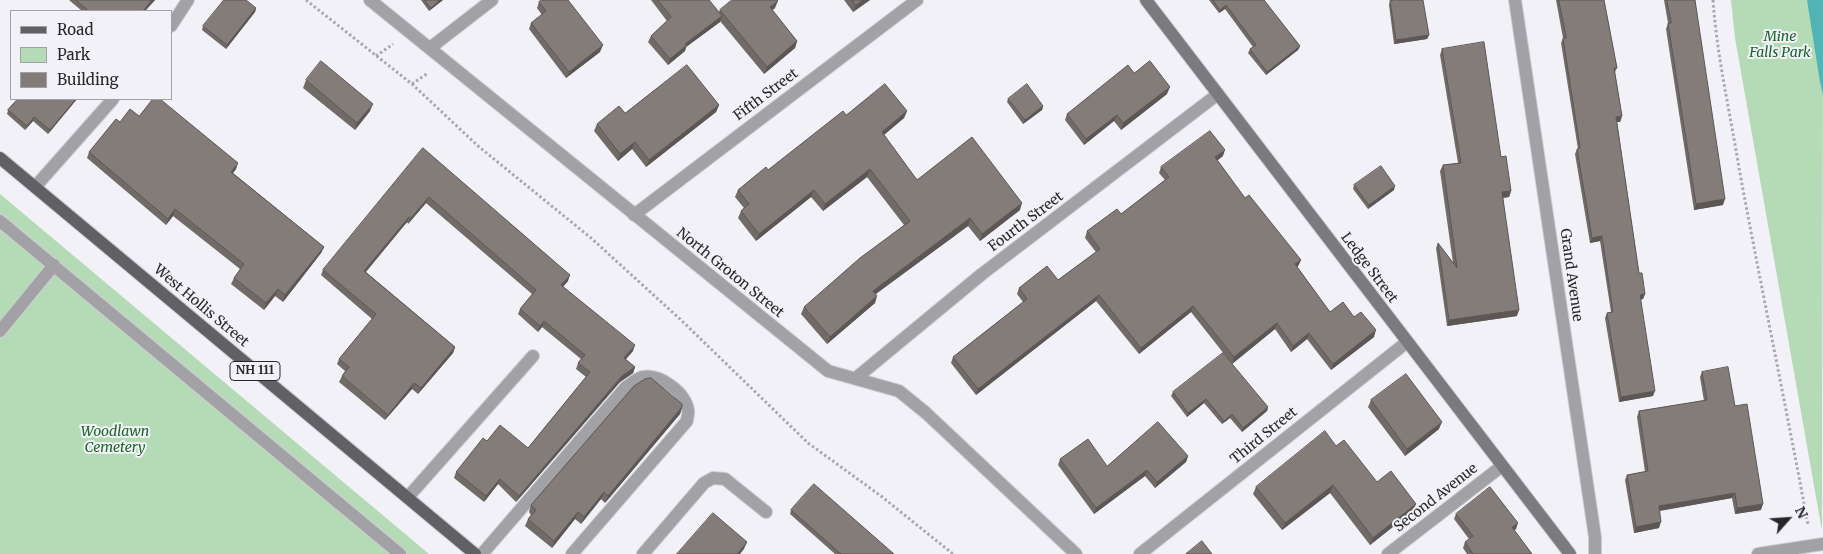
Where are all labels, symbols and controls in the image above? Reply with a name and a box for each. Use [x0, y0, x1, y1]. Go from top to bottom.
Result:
legend [10, 10, 172, 100]
text: Road [57, 20, 93, 39]
park label: Mine Falls Park [1749, 29, 1811, 62]
text: Park [57, 45, 90, 64]
street label: Fifth Street [730, 65, 802, 125]
text: Building [57, 70, 119, 89]
street label: Fourth Street [985, 188, 1067, 256]
street label: North Groton Street [673, 225, 787, 321]
street label: Grand Avenue [1556, 227, 1586, 323]
street label: Ledge Street [1337, 229, 1401, 307]
street label: West Hollis Street [150, 261, 252, 351]
road number: NH 111 [230, 362, 280, 381]
street label: Third Street [1227, 404, 1301, 468]
park label: Woodlawn Cemetery [81, 424, 149, 457]
street label: Second Avenue [1391, 460, 1481, 536]
north arrow [1763, 494, 1813, 544]
text: N [1791, 504, 1812, 521]

